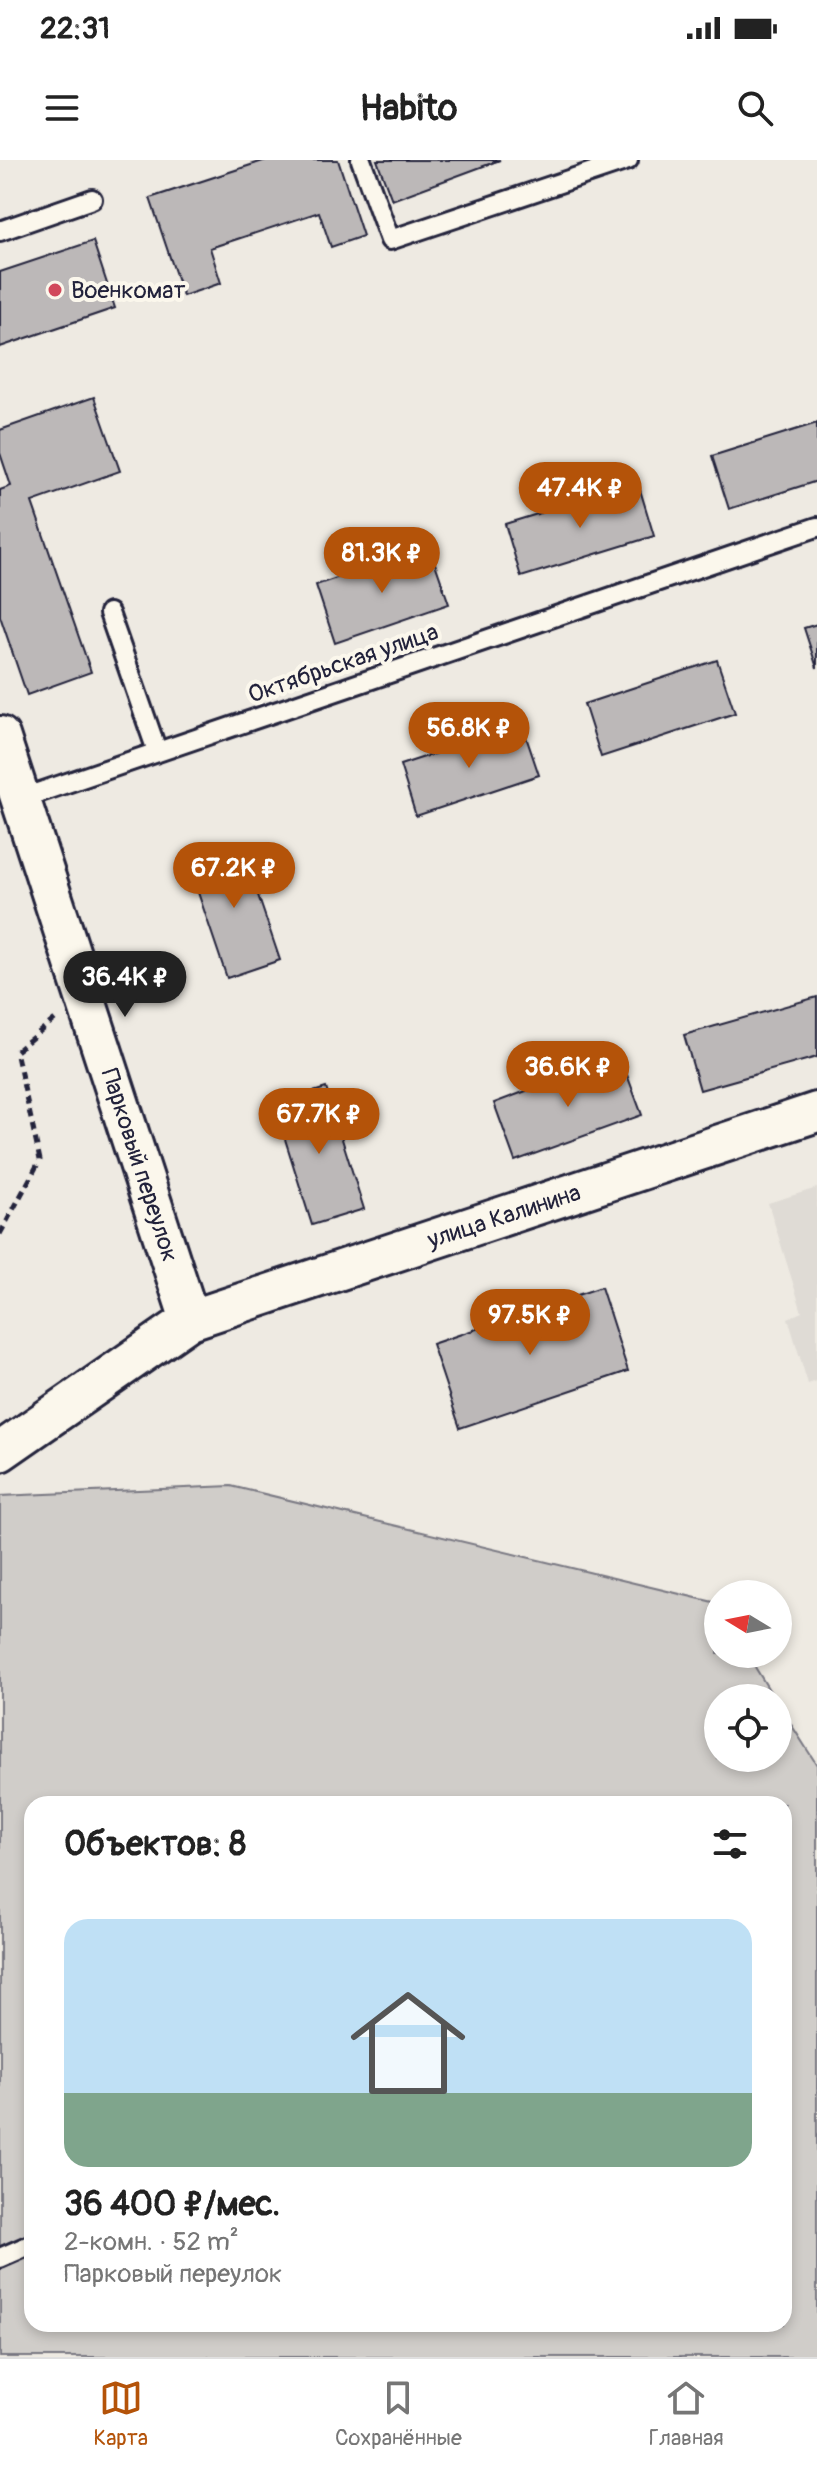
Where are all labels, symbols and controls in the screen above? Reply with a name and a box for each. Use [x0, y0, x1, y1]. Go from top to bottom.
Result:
text: 22:31 [40, 10, 110, 47]
icon: menu [40, 86, 84, 130]
text: Habito [360, 86, 457, 131]
icon: search [733, 86, 777, 130]
place label: Военкомат [71, 276, 186, 305]
marker: Военкомат [46, 281, 64, 299]
pin: 47.4K ₽ [506, 462, 654, 530]
text: 47.4K ₽ [537, 472, 623, 504]
pin: 81.3K ₽ [308, 527, 456, 595]
text: 81.3K ₽ [342, 537, 422, 569]
street label: Октябрьская улица [244, 617, 442, 710]
pin: 56.8K ₽ [395, 702, 543, 770]
text: 56.8K ₽ [427, 712, 511, 744]
pin: 67.2K ₽ [160, 842, 308, 910]
text: 67.2K ₽ [191, 852, 277, 884]
pin: 36.4K ₽ [51, 951, 199, 1019]
text: 36.4K ₽ [81, 961, 169, 993]
pin: 36.6K ₽ [494, 1041, 642, 1109]
text: 36.6K ₽ [524, 1051, 612, 1083]
street label: Парковый переулок [95, 1065, 184, 1265]
pin: 67.7K ₽ [245, 1088, 393, 1156]
text: 67.7K ₽ [277, 1098, 362, 1130]
street label: улица Калинина [423, 1178, 584, 1255]
pin: 97.5K ₽ [456, 1289, 604, 1357]
text: 97.5K ₽ [488, 1299, 572, 1331]
north arrow [704, 1580, 792, 1668]
map controls [704, 1580, 792, 1772]
button: locate [704, 1684, 792, 1772]
icon: filters [708, 1822, 752, 1866]
text: Объектов: 8 [64, 1823, 246, 1866]
icon: home [336, 1971, 480, 2115]
text: 36 400 ₽/мес. [64, 2183, 280, 2226]
text: 2-комн. · 52 m² [64, 2226, 239, 2258]
text: Парковый переулок [64, 2258, 282, 2290]
tab: Карта [93, 2376, 148, 2452]
tab: Сохранённые [335, 2376, 462, 2452]
tab: Главная [649, 2376, 723, 2452]

